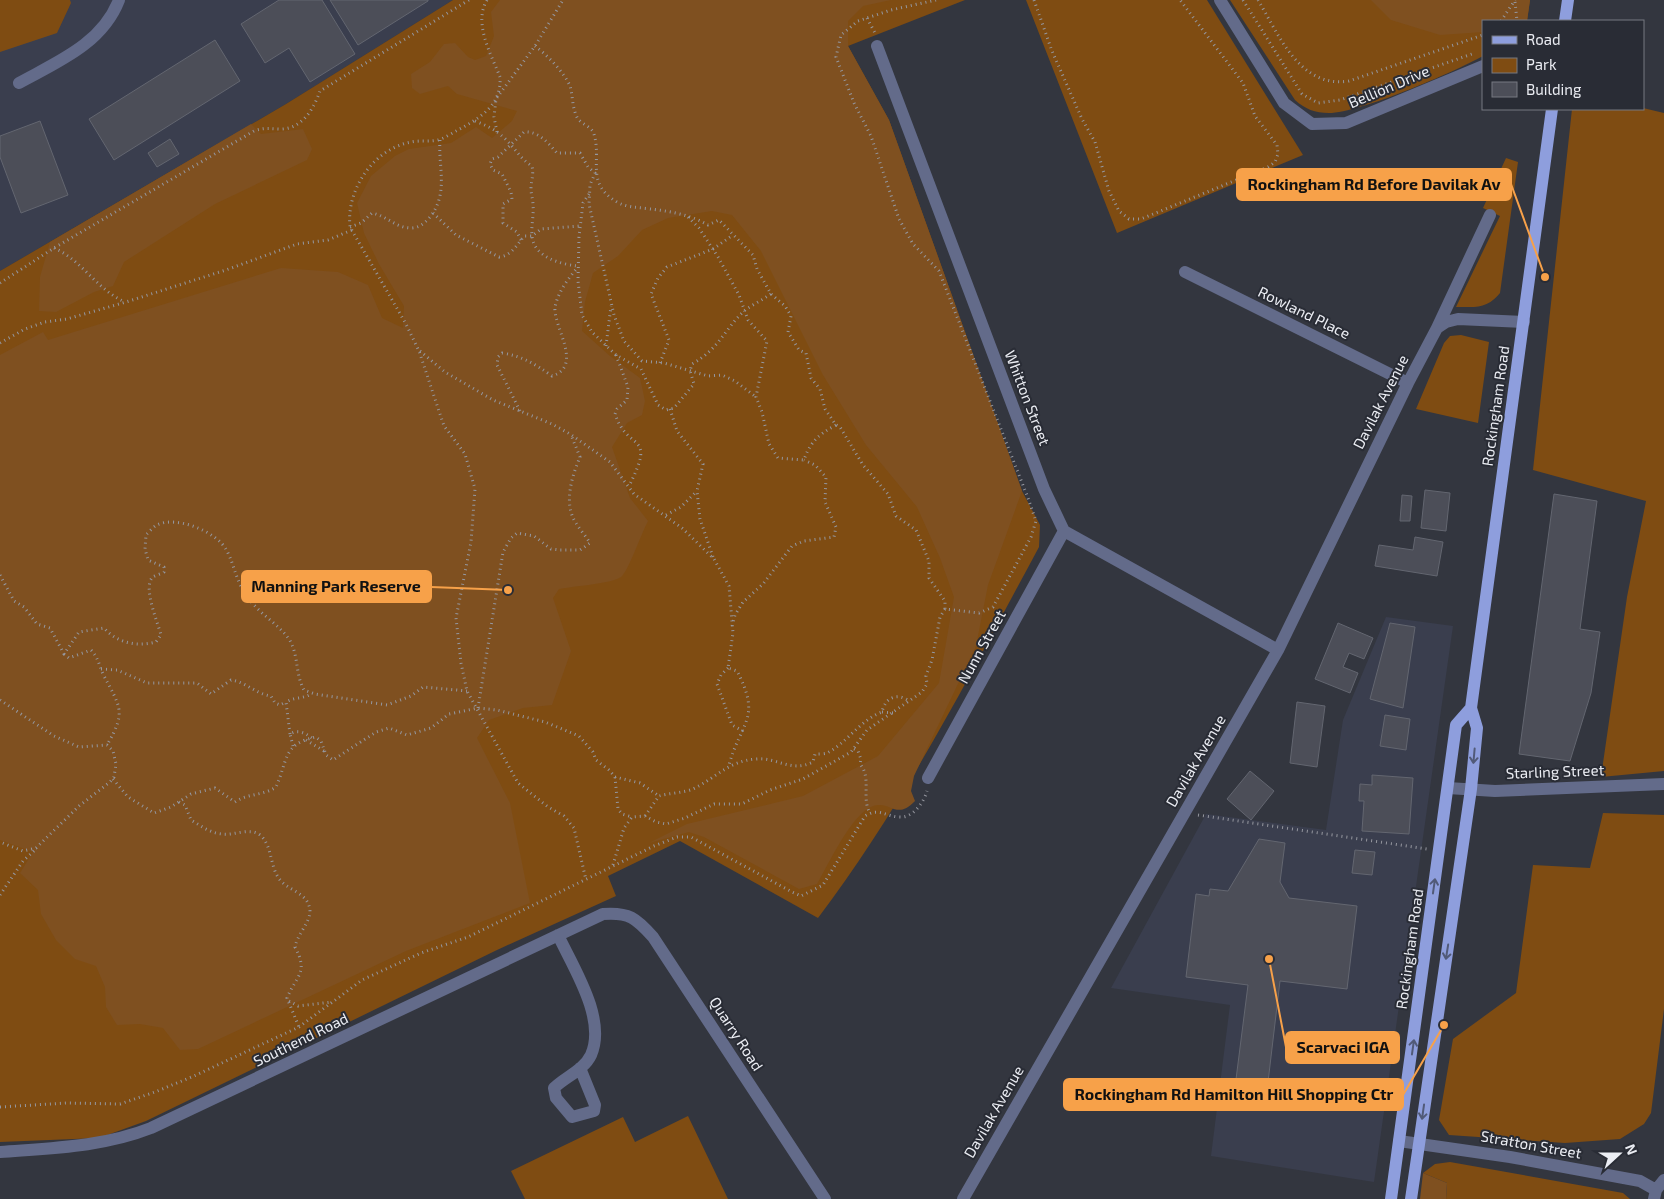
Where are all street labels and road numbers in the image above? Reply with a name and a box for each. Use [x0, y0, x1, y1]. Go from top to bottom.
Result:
street label: Bellion Drive [1345, 61, 1432, 111]
street label: Rowland Place [1255, 282, 1353, 342]
street label: Rockingham Road [1478, 344, 1512, 467]
street label: Whitton Street [1002, 348, 1054, 448]
street label: Davilak Avenue [1349, 351, 1412, 452]
street label: Nunn Street [953, 606, 1009, 687]
street label: Davilak Avenue [1162, 711, 1229, 810]
street label: Starling Street [1505, 760, 1605, 782]
street label: Rockingham Road [1392, 887, 1426, 1010]
street label: Quarry Road [705, 993, 767, 1074]
street label: Southend Road [250, 1008, 351, 1070]
street label: Davilak Avenue [960, 1062, 1027, 1161]
street label: Stratton Street [1479, 1126, 1583, 1162]

